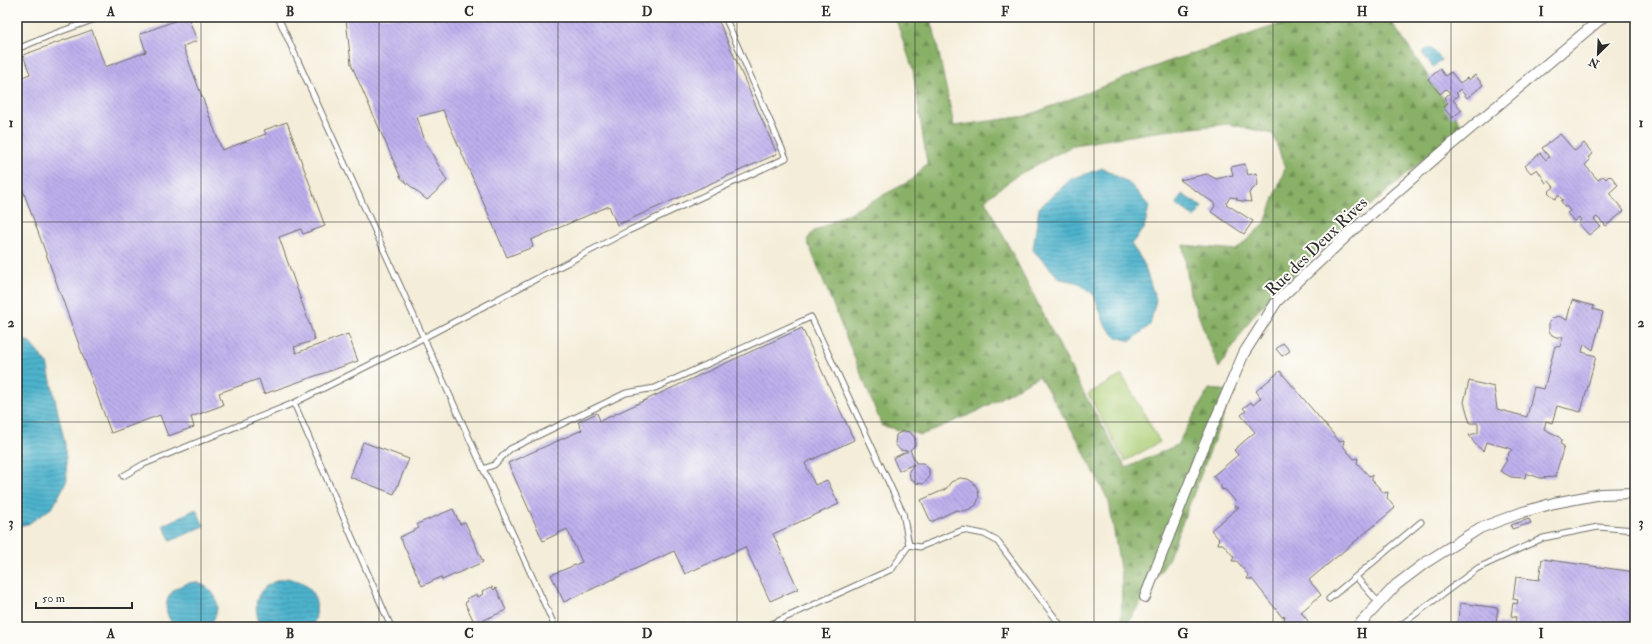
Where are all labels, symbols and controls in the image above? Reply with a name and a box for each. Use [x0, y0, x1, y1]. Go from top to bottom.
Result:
text: A [106, 4, 116, 20]
text: B [286, 4, 294, 20]
text: C [464, 4, 474, 20]
text: D [642, 4, 653, 20]
text: E [821, 4, 831, 20]
text: F [1001, 4, 1010, 20]
text: G [1178, 4, 1189, 20]
text: H [1357, 4, 1368, 20]
text: I [1538, 4, 1544, 20]
north arrow [1578, 34, 1618, 74]
text: N [1586, 54, 1602, 71]
text: 1 [9, 115, 14, 131]
text: 1 [1639, 115, 1644, 131]
street label: Rue des Deux Rives [1261, 192, 1372, 300]
text: 2 [8, 315, 15, 331]
text: 2 [1638, 315, 1645, 331]
text: 3 [9, 515, 14, 531]
text: 3 [1639, 515, 1644, 531]
scale bar [36, 584, 132, 610]
text: 50 m [42, 591, 66, 606]
text: A [106, 626, 116, 642]
text: B [286, 626, 294, 642]
text: C [464, 626, 474, 642]
text: D [642, 626, 653, 642]
text: E [821, 626, 831, 642]
text: F [1001, 626, 1010, 642]
text: G [1178, 626, 1189, 642]
text: H [1357, 626, 1368, 642]
text: I [1538, 626, 1544, 642]

